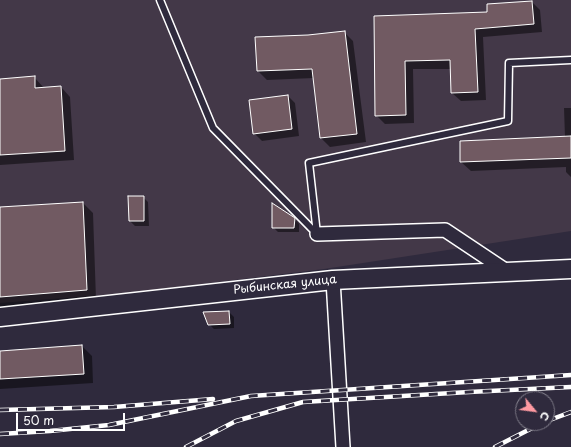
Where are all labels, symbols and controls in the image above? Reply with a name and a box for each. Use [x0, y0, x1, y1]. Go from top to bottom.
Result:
street label: Рыбинская улица [233, 272, 337, 298]
north arrow [515, 391, 555, 431]
scale bar [18, 405, 127, 431]
text: С [536, 409, 554, 424]
text: 50 m [23, 411, 54, 429]

